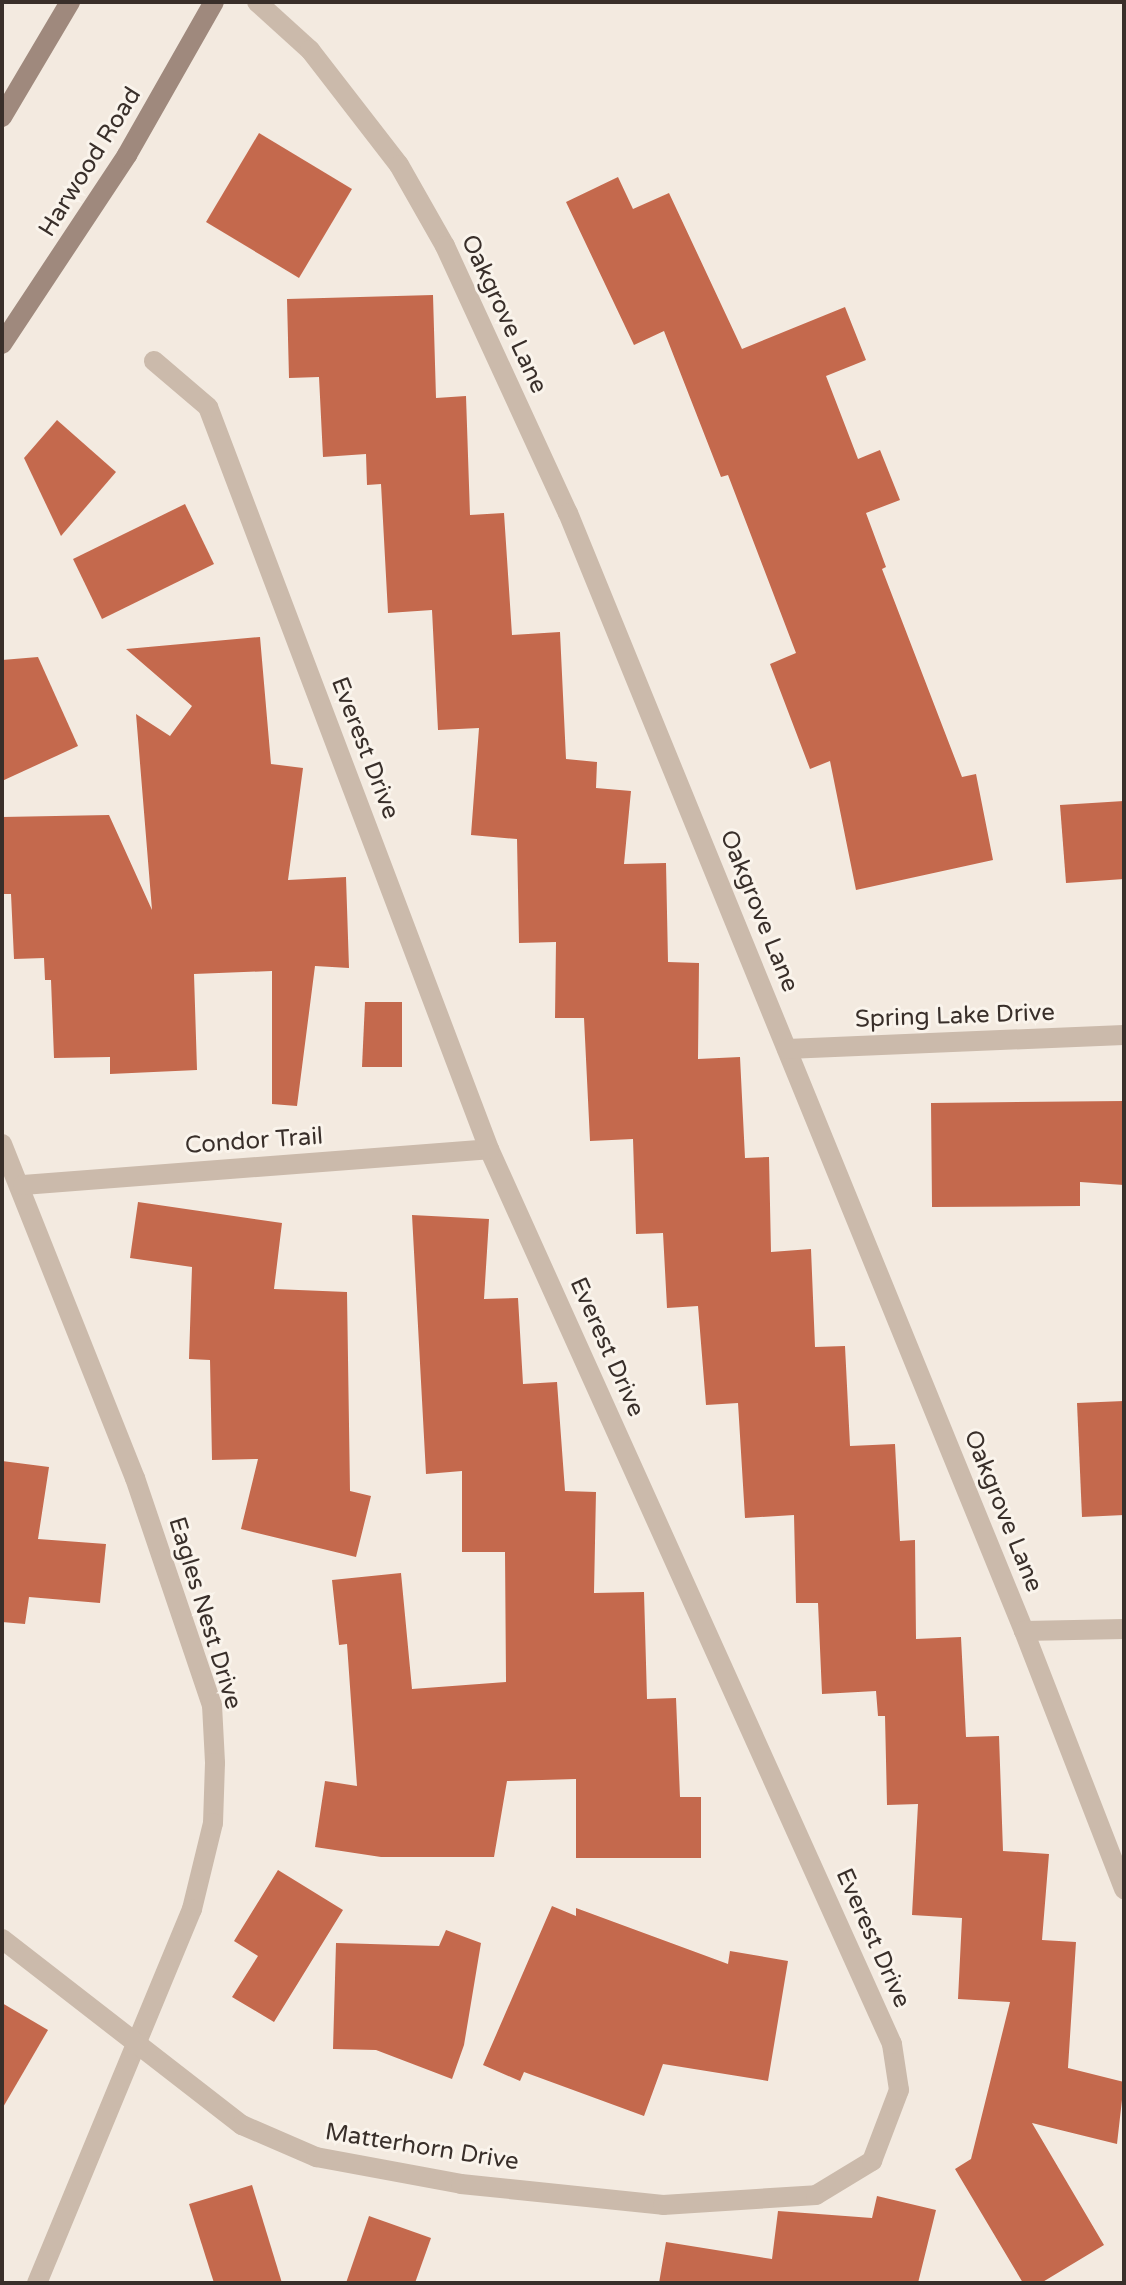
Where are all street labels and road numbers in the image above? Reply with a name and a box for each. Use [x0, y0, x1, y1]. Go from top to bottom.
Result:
street label: Harwood Road [33, 82, 147, 242]
street label: Oakgrove Lane [455, 230, 553, 398]
street label: Everest Drive [325, 673, 405, 823]
street label: Oakgrove Lane [713, 826, 805, 996]
street label: Spring Lake Drive [855, 998, 1055, 1034]
street label: Condor Trail [184, 1122, 324, 1160]
street label: Everest Drive [563, 1273, 651, 1421]
street label: Oakgrove Lane [957, 1426, 1049, 1596]
street label: Eagles Nest Drive [162, 1513, 248, 1713]
street label: Everest Drive [829, 1864, 917, 2012]
street label: Matterhorn Drive [323, 2117, 521, 2177]

